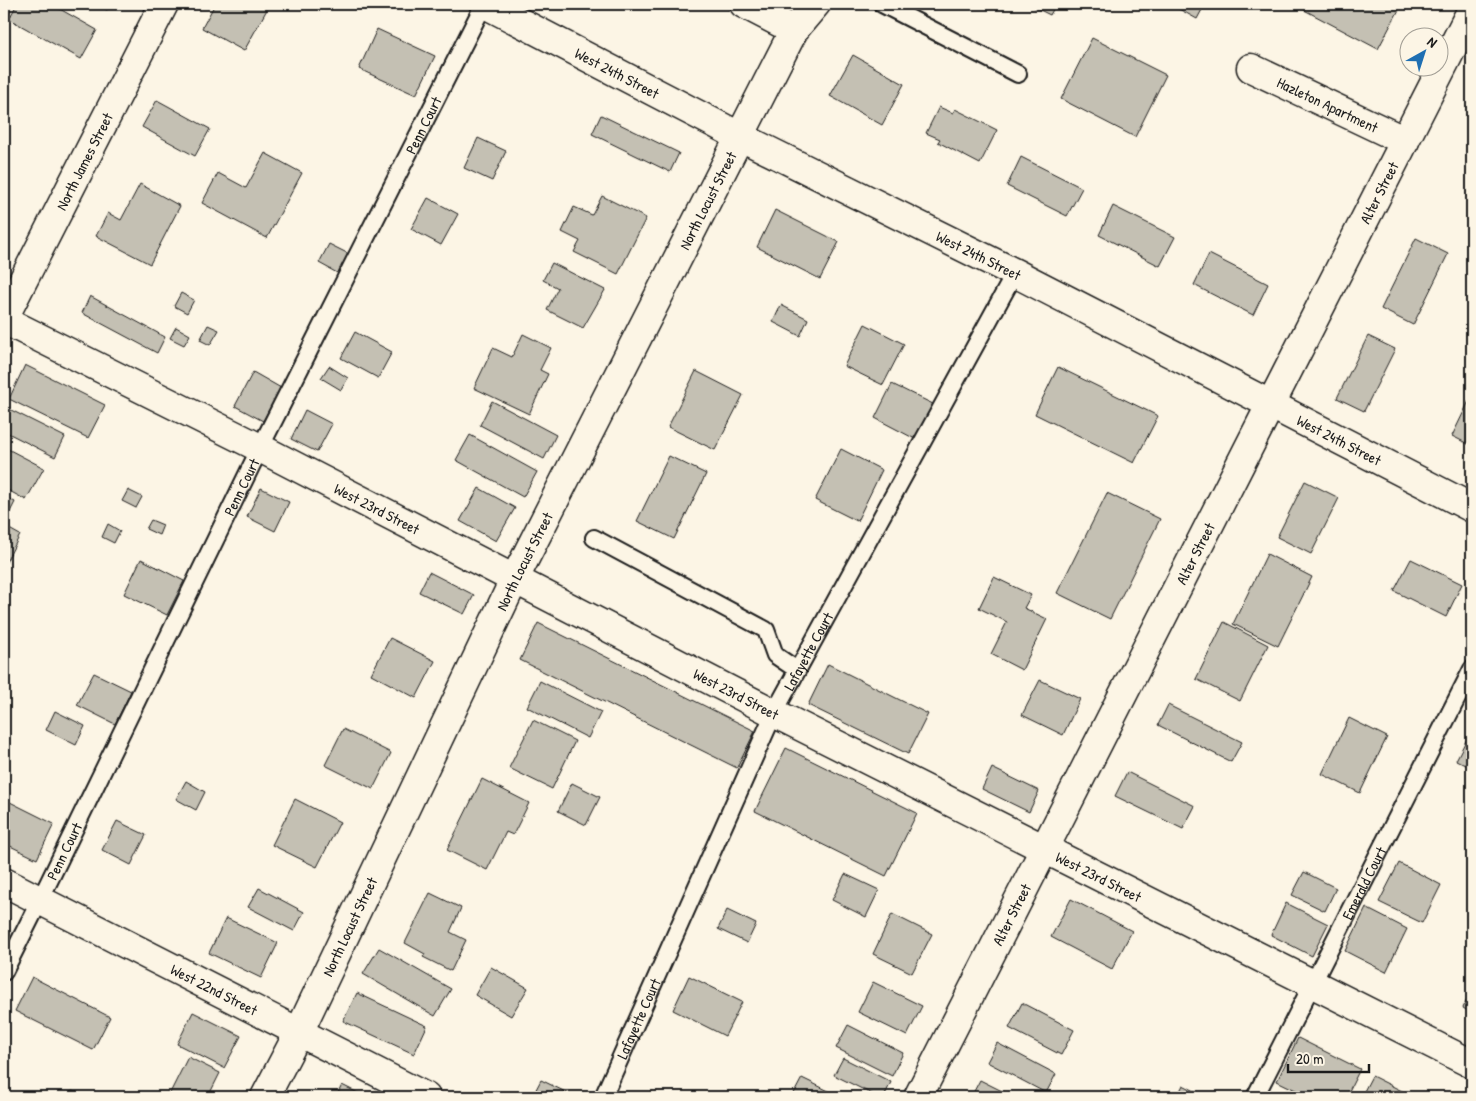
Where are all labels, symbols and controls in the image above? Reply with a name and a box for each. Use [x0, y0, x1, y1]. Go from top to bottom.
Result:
north arrow [1398, 28, 1448, 78]
text: N [1424, 32, 1442, 52]
street label: West 24th Street [571, 42, 664, 104]
street label: Hazleton Apartment [1274, 71, 1383, 138]
street label: Penn Court [400, 92, 447, 157]
street label: North James Street [50, 108, 118, 213]
street label: North Locust Street [674, 147, 741, 253]
street label: Alter Street [1354, 157, 1403, 227]
street label: West 24th Street [933, 225, 1026, 285]
street label: West 24th Street [1293, 409, 1386, 471]
street label: Penn Court [218, 454, 264, 519]
street label: West 23rd Street [331, 478, 424, 540]
street label: North Locust Street [491, 508, 558, 614]
street label: Alter Street [1170, 518, 1220, 588]
street label: Lafayette Court [778, 607, 838, 694]
street label: West 23rd Street [690, 663, 783, 725]
street label: Penn Court [41, 818, 87, 883]
street label: Emerald Court [1336, 842, 1391, 923]
street label: West 23rd Street [1052, 846, 1146, 907]
street label: North Locust Street [317, 873, 382, 980]
street label: Alter Street [987, 879, 1036, 949]
street label: West 22nd Street [167, 958, 262, 1020]
street label: Lafayette Court [611, 974, 665, 1062]
scale bar [1288, 1041, 1370, 1073]
text: 20 m [1296, 1048, 1323, 1069]

